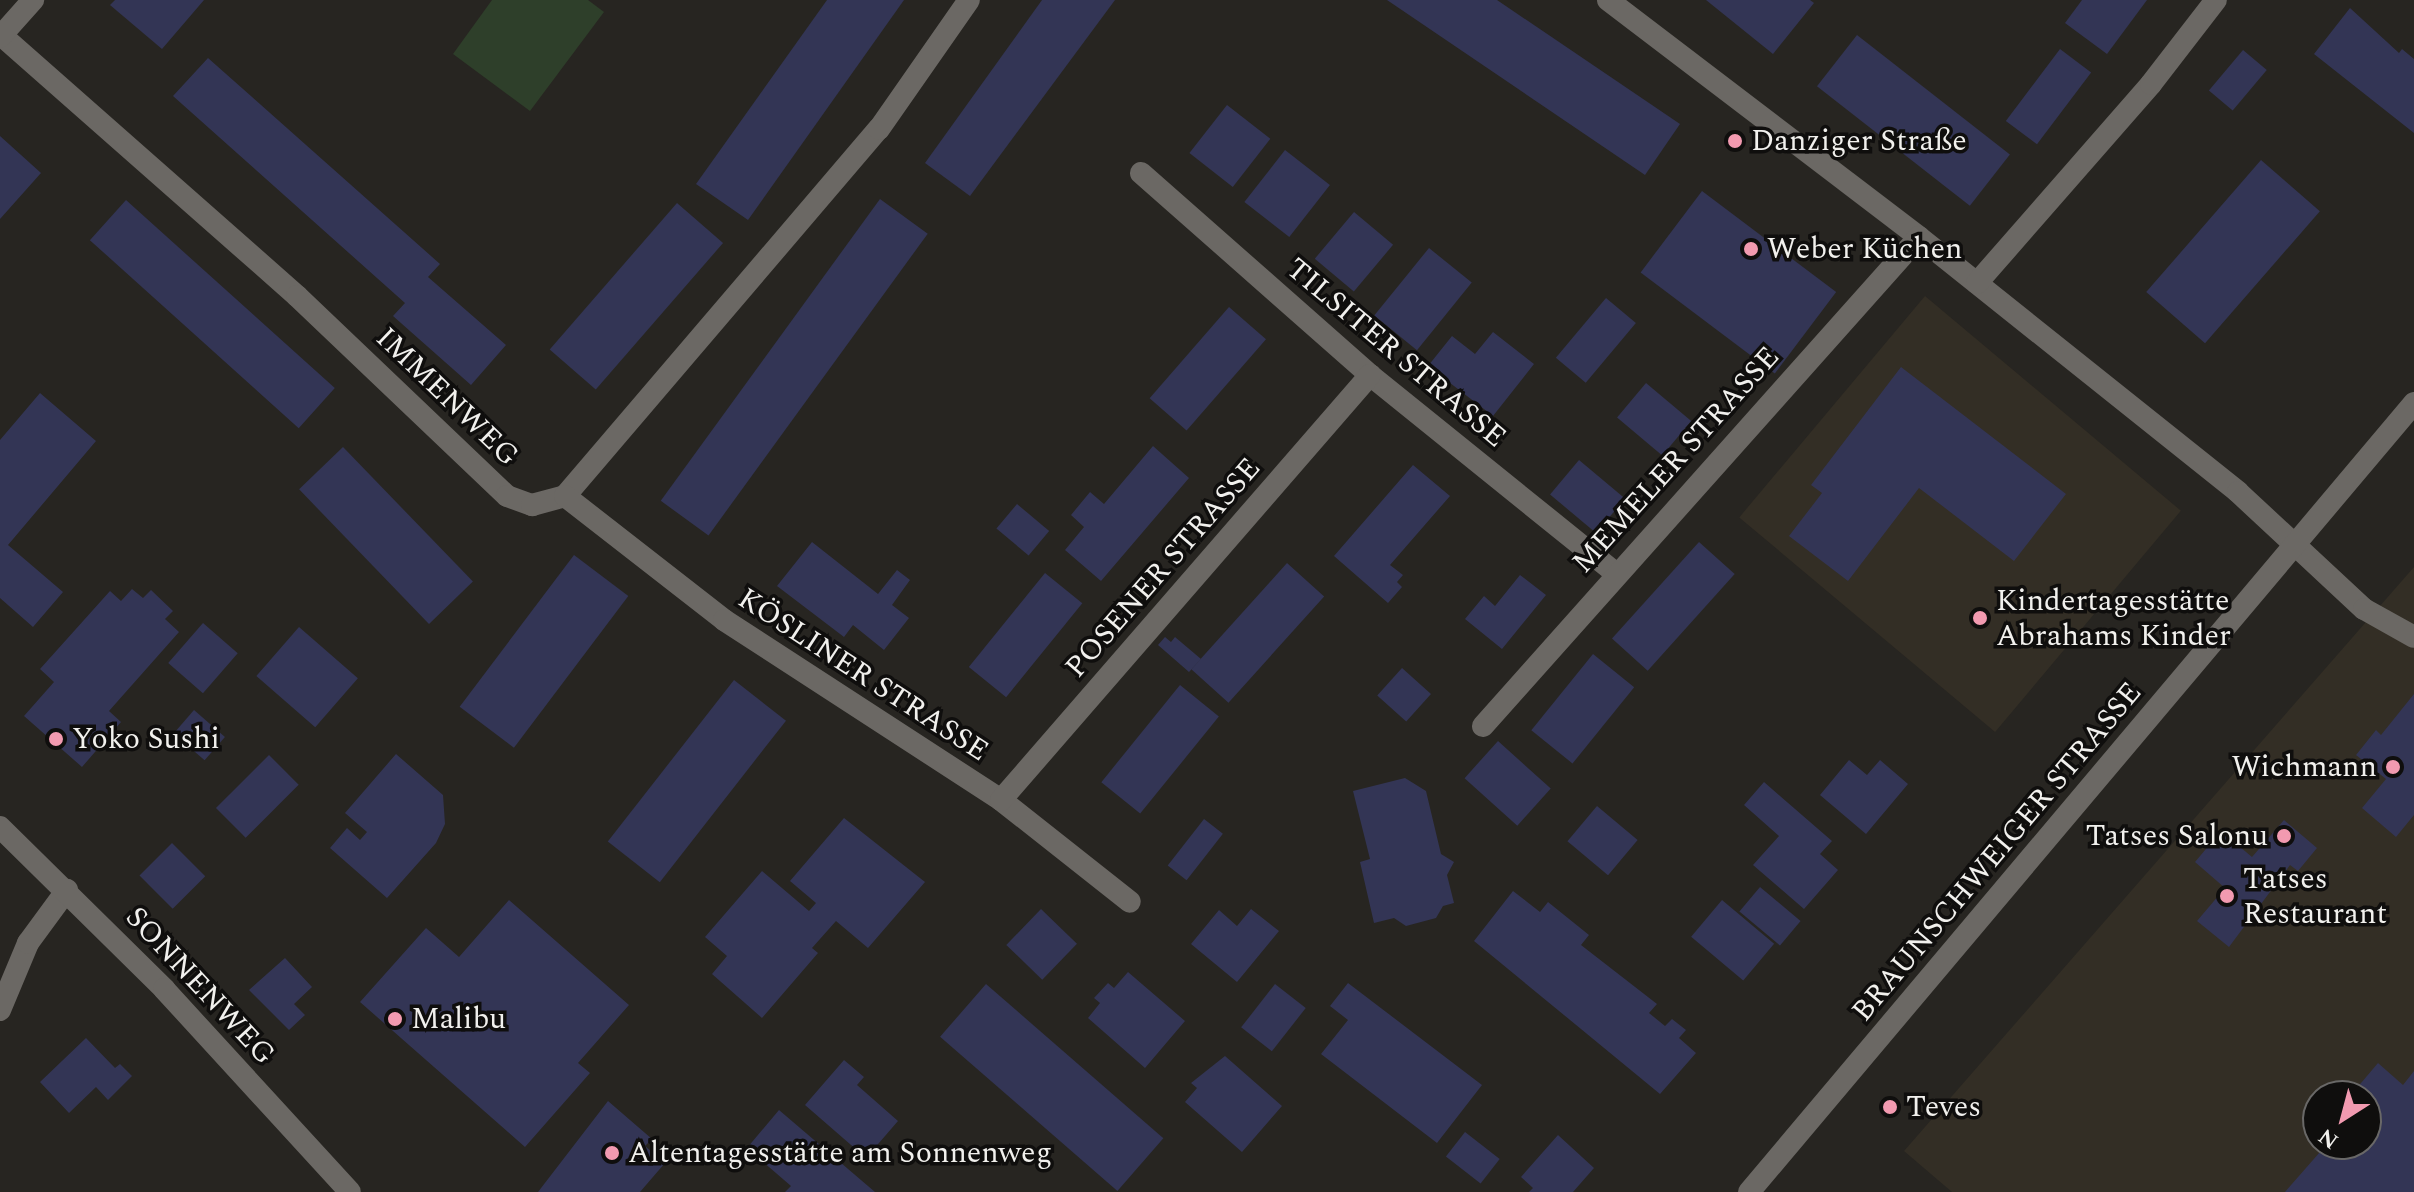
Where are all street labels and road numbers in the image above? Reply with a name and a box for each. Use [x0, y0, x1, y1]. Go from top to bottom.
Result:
street label: TILSITER STRASSE [1279, 251, 1513, 455]
street label: IMMENWEG [368, 320, 526, 474]
street label: MEMELER STRASSE [1565, 339, 1787, 581]
street label: POSENER STRASSE [1058, 451, 1268, 685]
street label: KÖSLINER STRASSE [731, 581, 995, 769]
street label: BRAUNSCHWEIGER STRASSE [1844, 675, 2150, 1029]
street label: SONNENWEG [118, 900, 282, 1072]

